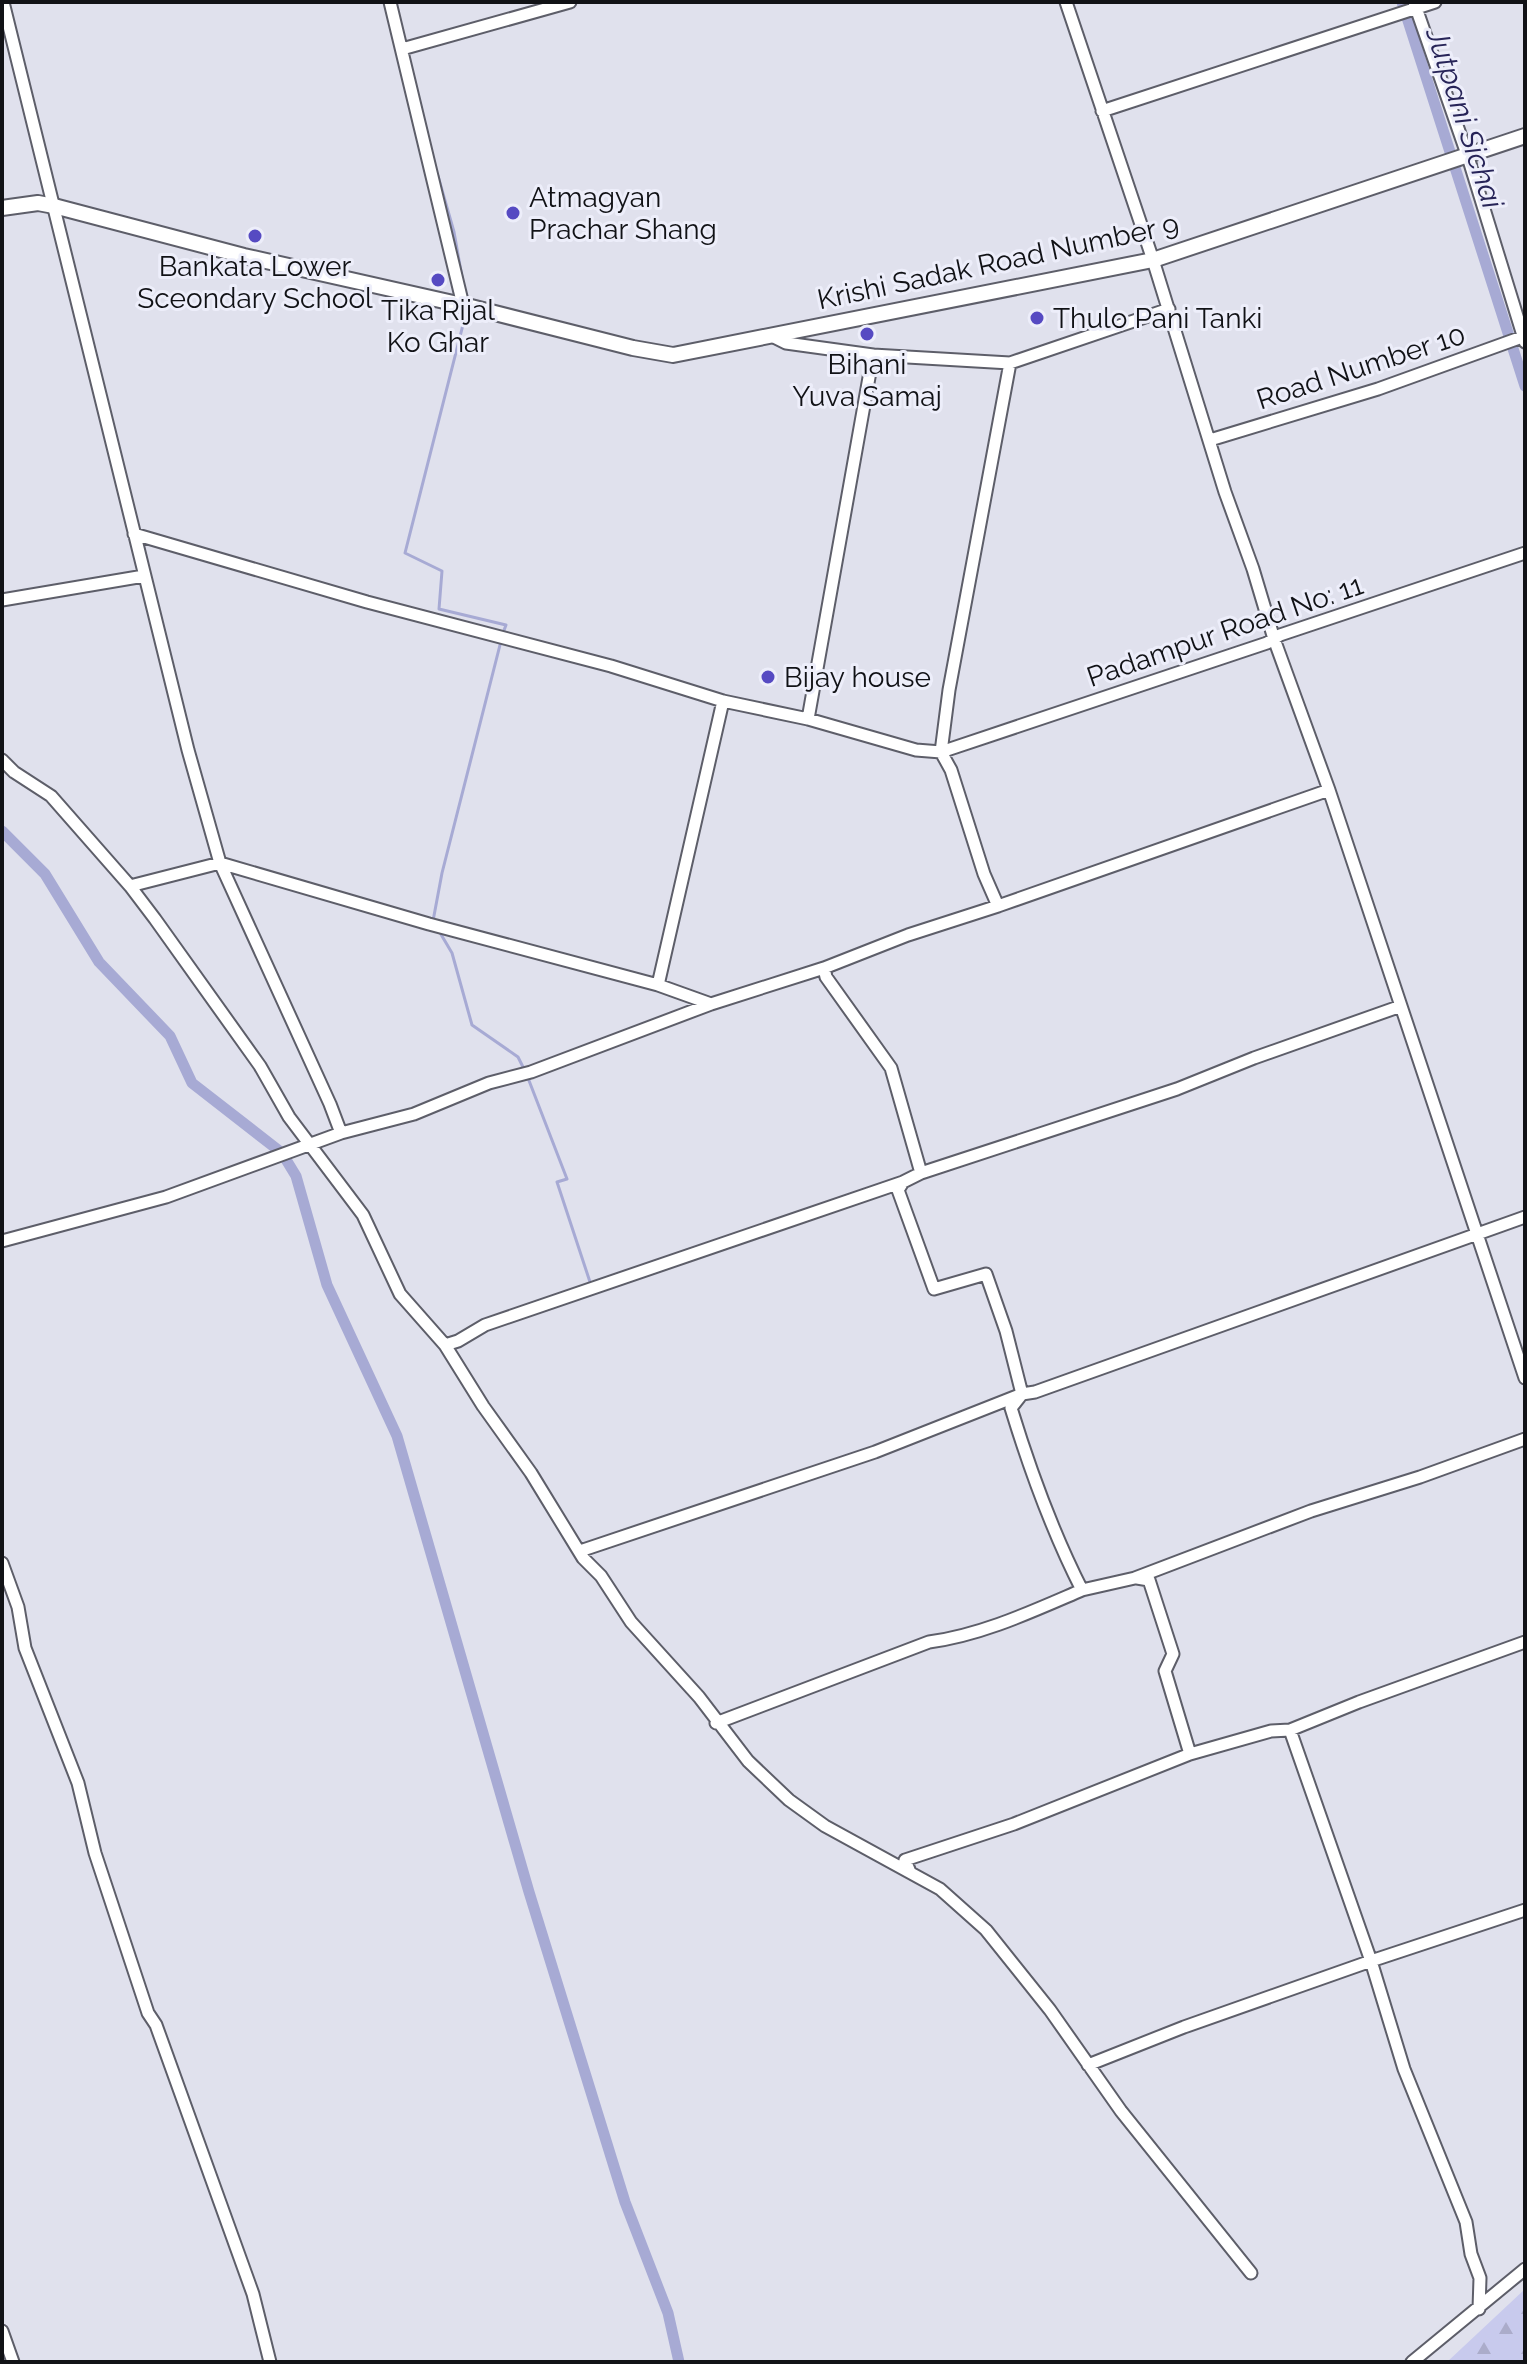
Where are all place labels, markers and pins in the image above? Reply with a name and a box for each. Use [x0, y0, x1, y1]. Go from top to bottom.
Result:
place label: Atmagyan Prachar Shang [529, 181, 717, 246]
marker: Atmagyan Prachar Shang [504, 204, 522, 222]
marker: Bankata Lower Sceondary School [246, 227, 264, 245]
place label: Bankata Lower Sceondary School [137, 250, 373, 315]
marker: Tika Rijal Ko Ghar [429, 271, 447, 289]
place label: Tika Rijal Ko Ghar [381, 294, 495, 359]
place label: Thulo Pani Tanki [1053, 302, 1262, 335]
marker: Thulo Pani Tanki [1028, 309, 1046, 327]
marker: Bihani Yuva Samaj [858, 325, 876, 343]
place label: Bihani Yuva Samaj [792, 348, 942, 413]
place label: Bijay house [784, 661, 931, 694]
marker: Bijay house [759, 668, 777, 686]

